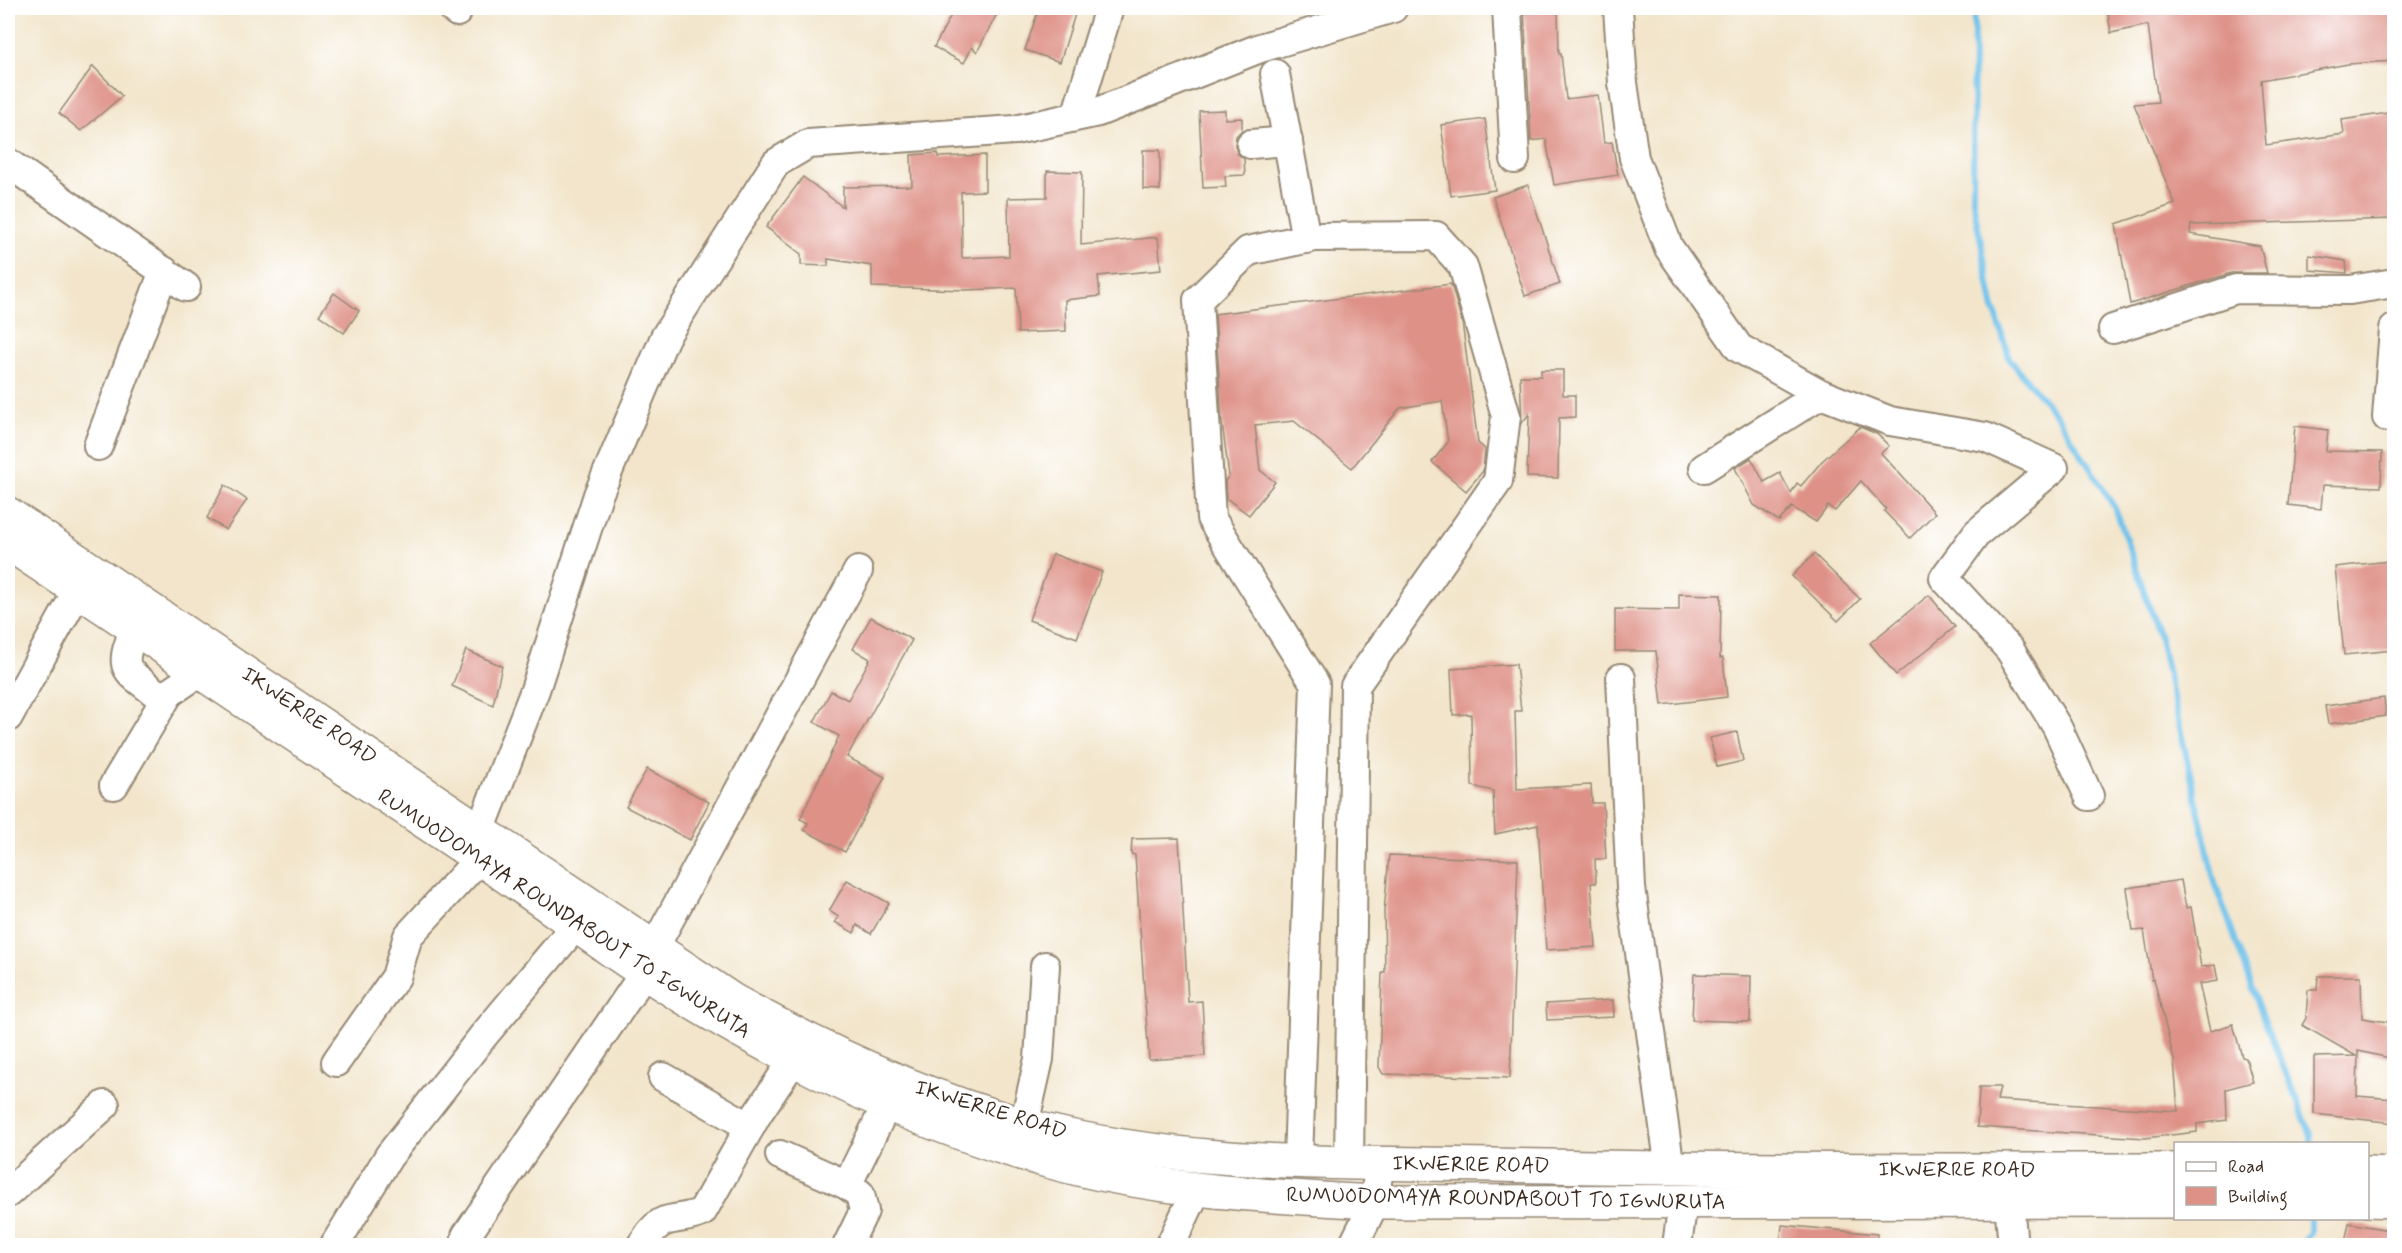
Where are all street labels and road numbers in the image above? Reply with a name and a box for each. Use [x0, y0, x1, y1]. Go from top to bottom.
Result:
street label: IKWERRE ROAD [236, 660, 382, 772]
street label: RUMUODOMAYA ROUNDABOUT TO IGWURUTA [372, 783, 756, 1045]
street label: IKWERRE ROAD [912, 1074, 1070, 1146]
street label: IKWERRE ROAD [1392, 1150, 1550, 1180]
street label: IKWERRE ROAD [1878, 1156, 2036, 1184]
street label: RUMUODOMAYA ROUNDABOUT TO IGWURUTA [1286, 1181, 1726, 1217]

